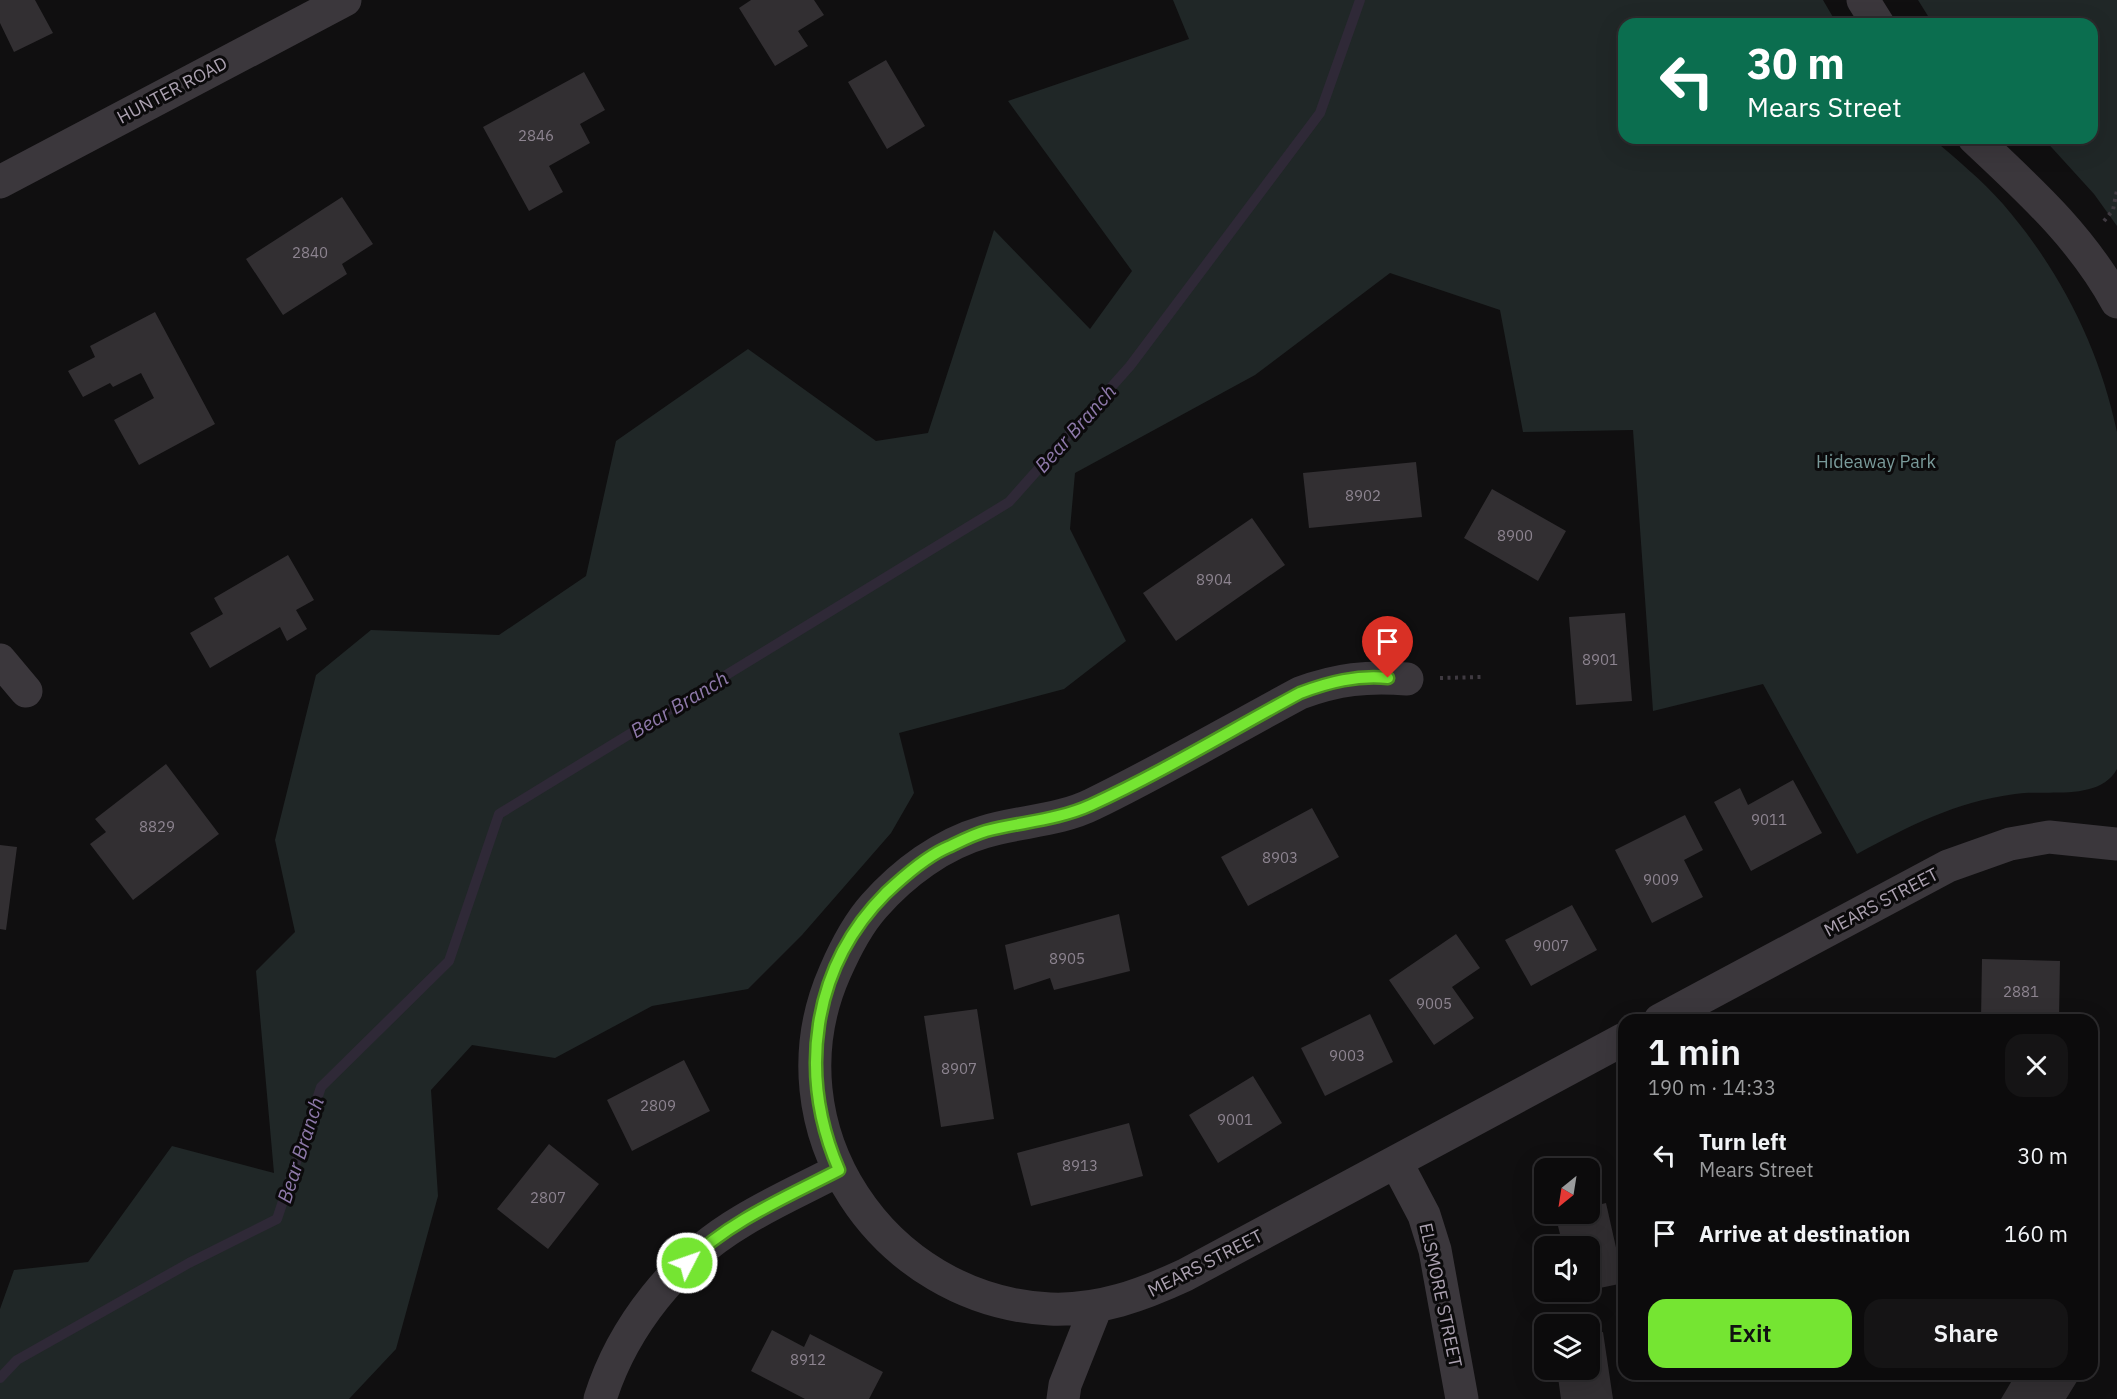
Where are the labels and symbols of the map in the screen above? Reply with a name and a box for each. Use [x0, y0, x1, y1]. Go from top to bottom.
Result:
street label: HUNTER ROAD [113, 51, 231, 129]
house number: 2846 [518, 126, 554, 145]
house number: 2840 [292, 243, 328, 262]
water label: Bear Branch [1028, 378, 1122, 478]
park label: Hideaway Park [1816, 450, 1936, 473]
house number: 8902 [1345, 486, 1381, 505]
house number: 8900 [1497, 526, 1533, 545]
house number: 8904 [1196, 570, 1232, 589]
pin [1362, 616, 1413, 678]
house number: 8901 [1582, 650, 1618, 669]
water label: Bear Branch [625, 664, 733, 744]
house number: 9011 [1751, 810, 1787, 829]
house number: 8829 [139, 817, 175, 836]
house number: 8903 [1262, 848, 1298, 867]
street label: MEARS STREET [1820, 862, 1942, 942]
house number: 9009 [1643, 870, 1679, 889]
house number: 9007 [1533, 936, 1569, 955]
house number: 8905 [1049, 949, 1085, 968]
house number: 2881 [2003, 982, 2039, 1001]
house number: 9005 [1416, 994, 1452, 1013]
house number: 9003 [1329, 1046, 1365, 1065]
house number: 8907 [941, 1059, 977, 1078]
water label: Bear Branch [270, 1094, 330, 1206]
house number: 2809 [640, 1096, 676, 1115]
house number: 9001 [1217, 1110, 1253, 1129]
house number: 8913 [1062, 1156, 1098, 1175]
north arrow [1534, 1158, 1600, 1224]
house number: 2807 [530, 1188, 566, 1207]
street label: ELSMORE STREET [1414, 1221, 1468, 1369]
street label: MEARS STREET [1144, 1224, 1266, 1302]
position arrow [655, 1231, 719, 1295]
house number: 8912 [790, 1350, 826, 1369]

